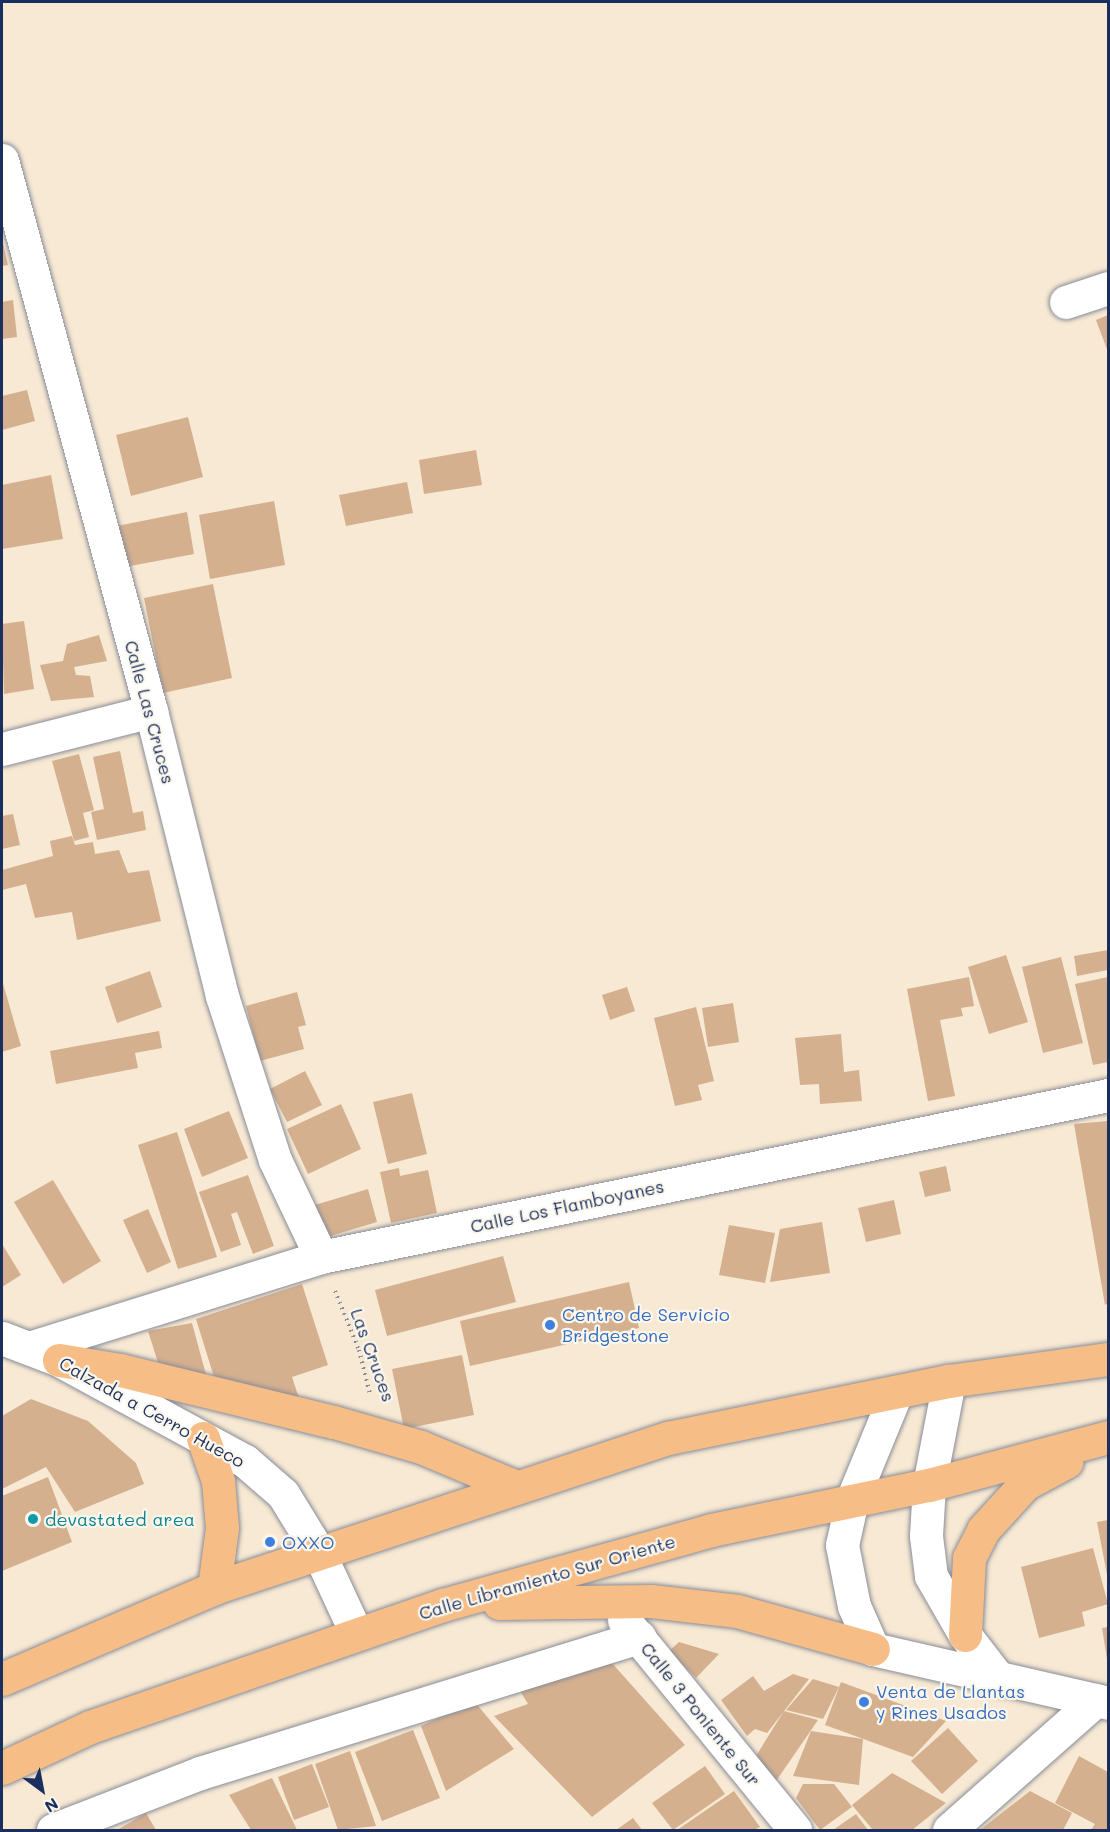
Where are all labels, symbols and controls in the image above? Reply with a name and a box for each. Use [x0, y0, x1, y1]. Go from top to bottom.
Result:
street label: Calle Las Cruces [120, 638, 180, 786]
street label: Calle Los Flamboyanes [468, 1175, 666, 1237]
place label: Centro de Servicio Bridgestone [562, 1304, 730, 1346]
street label: Las Cruces [346, 1306, 400, 1404]
marker: Centro de Servicio Bridgestone [543, 1318, 557, 1332]
street label: Calzada a Cerro Hueco [55, 1352, 249, 1472]
place label: devastated area [45, 1508, 195, 1530]
marker: devastated area [26, 1512, 40, 1526]
street label: Calle Libramiento Sur Oriente [416, 1530, 678, 1624]
place label: OXXO [282, 1531, 334, 1553]
marker: OXXO [263, 1535, 277, 1549]
street label: Calle 3 Poniente Sur [636, 1638, 766, 1790]
place label: Venta de Llantas y Rines Usados [876, 1681, 1025, 1724]
marker: Venta de Llantas y Rines Usados [857, 1695, 871, 1709]
north arrow [12, 1760, 72, 1820]
text: N [41, 1794, 63, 1818]

